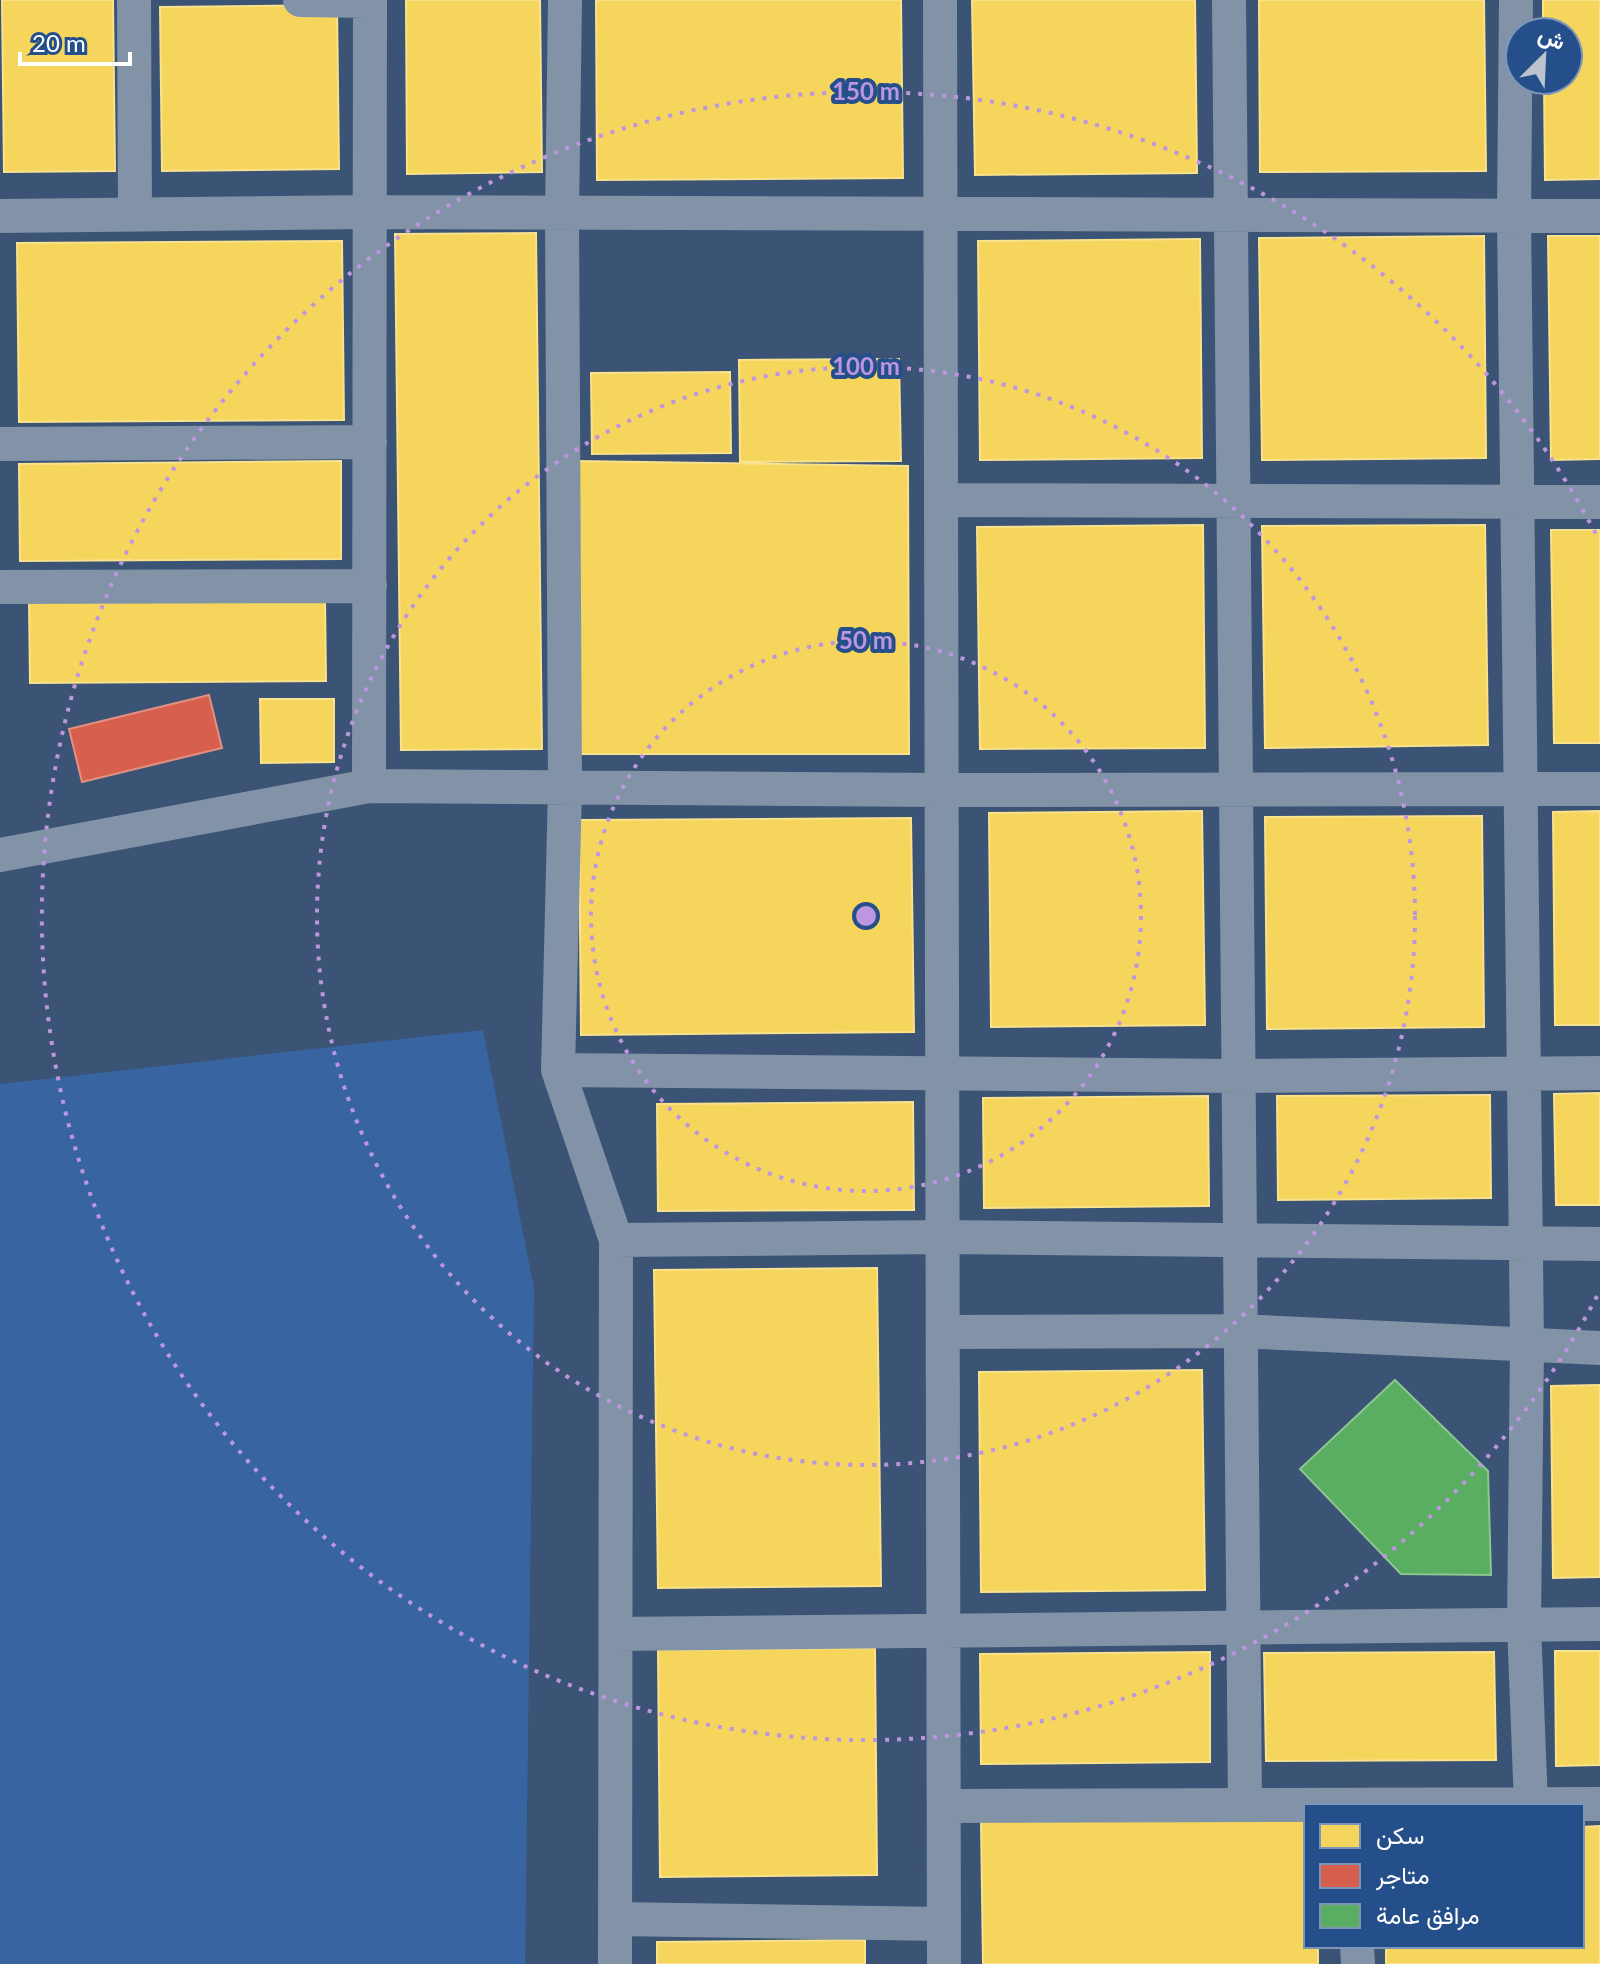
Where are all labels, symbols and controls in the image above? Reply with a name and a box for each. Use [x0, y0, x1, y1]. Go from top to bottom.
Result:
scale bar [20, 16, 130, 66]
north arrow [1504, 16, 1584, 96]
text: ش [1534, 20, 1570, 56]
text: 20 m [32, 28, 86, 57]
text: 150 m [832, 76, 900, 105]
text: 100 m [832, 351, 900, 380]
text: 50 m [839, 625, 893, 654]
centre of rings [852, 902, 880, 930]
legend [1304, 1804, 1584, 1948]
text: سكن [1376, 1820, 1425, 1850]
text: متاجر [1375, 1860, 1430, 1891]
text: مرافق عامة [1376, 1900, 1480, 1931]

